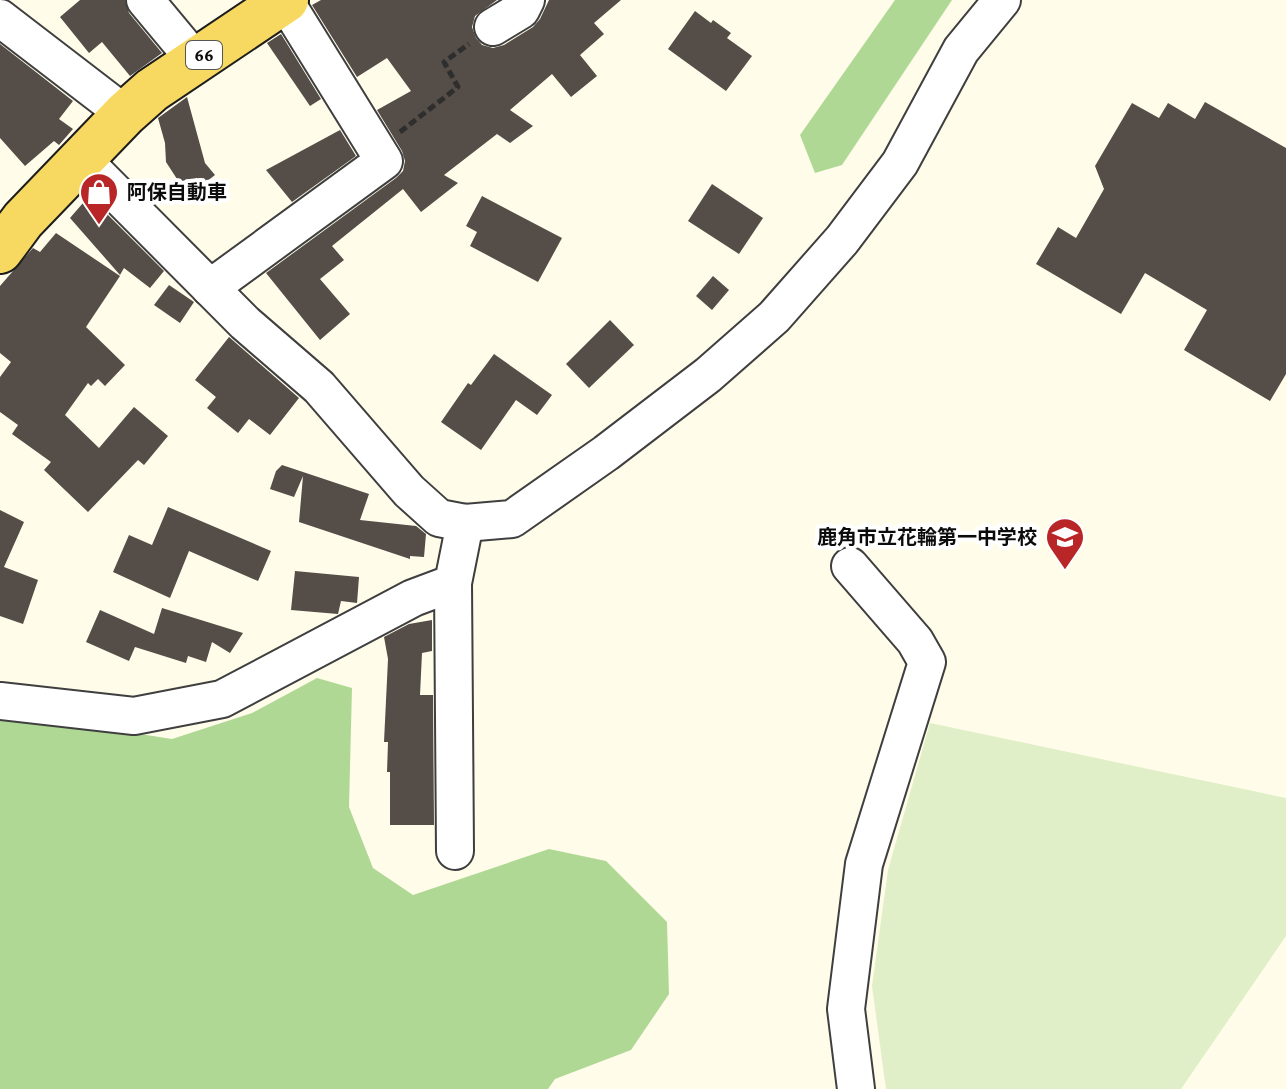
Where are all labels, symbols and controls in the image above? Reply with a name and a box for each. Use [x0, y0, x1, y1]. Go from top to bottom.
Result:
road number: 66 [186, 41, 222, 69]
shop icon: 阿保自動車 [78, 171, 120, 226]
place label: 阿保自動車 [127, 181, 227, 203]
school or university icon: 鹿角市立花輪第一中学校 [1044, 516, 1086, 571]
place label: 鹿角市立花輪第一中学校 [817, 526, 1037, 548]

